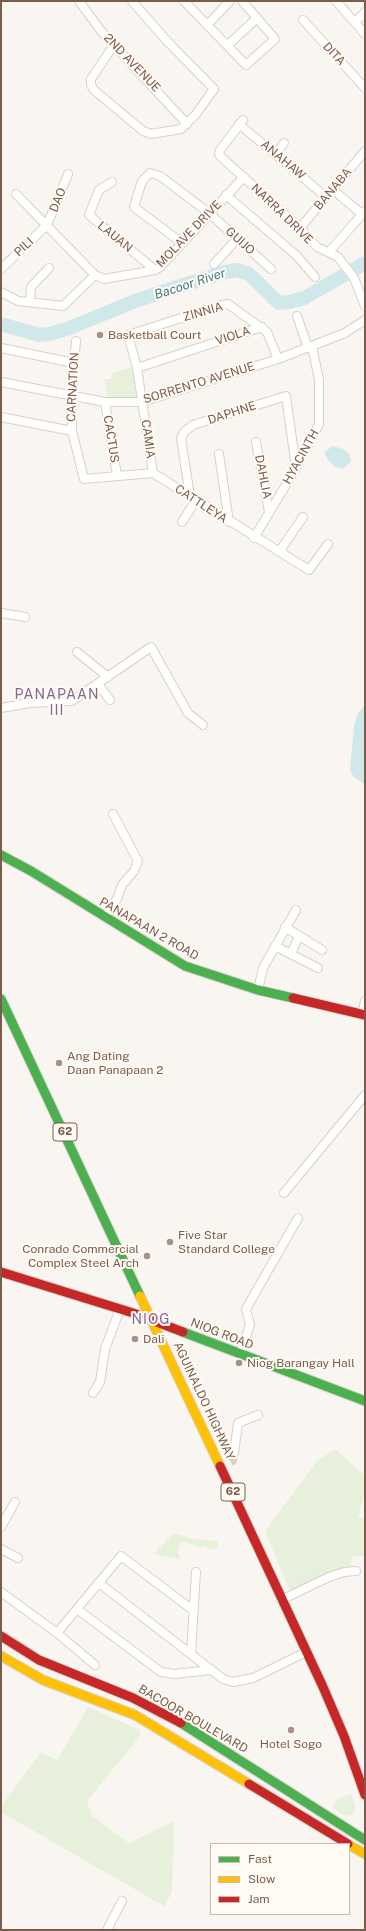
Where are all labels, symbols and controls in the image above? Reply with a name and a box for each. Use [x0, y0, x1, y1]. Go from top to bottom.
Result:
street label: 2ND AVENUE [101, 31, 163, 95]
street label: DITA [320, 39, 348, 69]
street label: ANAHAW [258, 137, 308, 183]
street label: BANABA [311, 165, 355, 213]
street label: NARRA DRIVE [248, 181, 316, 247]
street label: DAO [47, 186, 69, 214]
street label: MOLAVE DRIVE [153, 198, 225, 270]
street label: LAUAN [95, 219, 135, 255]
street label: GUIJO [223, 224, 257, 258]
street label: PILI [11, 234, 37, 260]
water label: Bacoor River [152, 265, 228, 303]
street label: ZINNIA [181, 299, 225, 325]
street label: VIOLA [214, 324, 252, 348]
place label: Basketball Court [108, 328, 201, 342]
marker: Basketball Court [95, 330, 105, 340]
street label: CARNATION [64, 352, 82, 422]
street label: SORRENTO AVENUE [142, 359, 256, 407]
street label: DAPHNE [206, 398, 258, 428]
street label: CACTUS [100, 414, 122, 464]
street label: CAMIA [138, 419, 158, 459]
street label: HYACINTH [280, 427, 322, 487]
street label: DAHLIA [252, 454, 274, 500]
street label: CATTLEYA [172, 482, 230, 526]
district label: PANAPAAN III [14, 687, 100, 720]
street label: PANAPAAN 2 ROAD [97, 895, 201, 963]
place label: Ang Dating Daan Panapaan 2 [67, 1049, 163, 1077]
marker: Ang Dating Daan Panapaan 2 [54, 1058, 64, 1068]
road number: 62 [53, 1123, 77, 1141]
place label: Five Star Standard College [178, 1228, 275, 1256]
marker: Five Star Standard College [165, 1237, 175, 1247]
place label: Conrado Commercial Complex Steel Arch [22, 1242, 139, 1270]
marker: Conrado Commercial Complex Steel Arch [142, 1251, 152, 1261]
district label: NIOG [131, 1312, 171, 1328]
street label: NIOG ROAD [189, 1315, 255, 1353]
place label: Dali [143, 1332, 165, 1346]
marker: Dali [130, 1334, 140, 1344]
street label: AGUINALDO HIGHWAY [170, 1340, 238, 1462]
place label: Niog Barangay Hall [247, 1356, 355, 1370]
marker: Niog Barangay Hall [234, 1358, 244, 1368]
road number: 62 [221, 1483, 245, 1501]
street label: BACOOR BOULEVARD [136, 1682, 250, 1756]
marker: Hotel Sogo [286, 1725, 296, 1735]
place label: Hotel Sogo [260, 1737, 322, 1751]
legend [210, 1843, 350, 1915]
text: Fast [248, 1852, 272, 1866]
text: Slow [248, 1872, 275, 1886]
text: Jam [248, 1892, 270, 1906]

